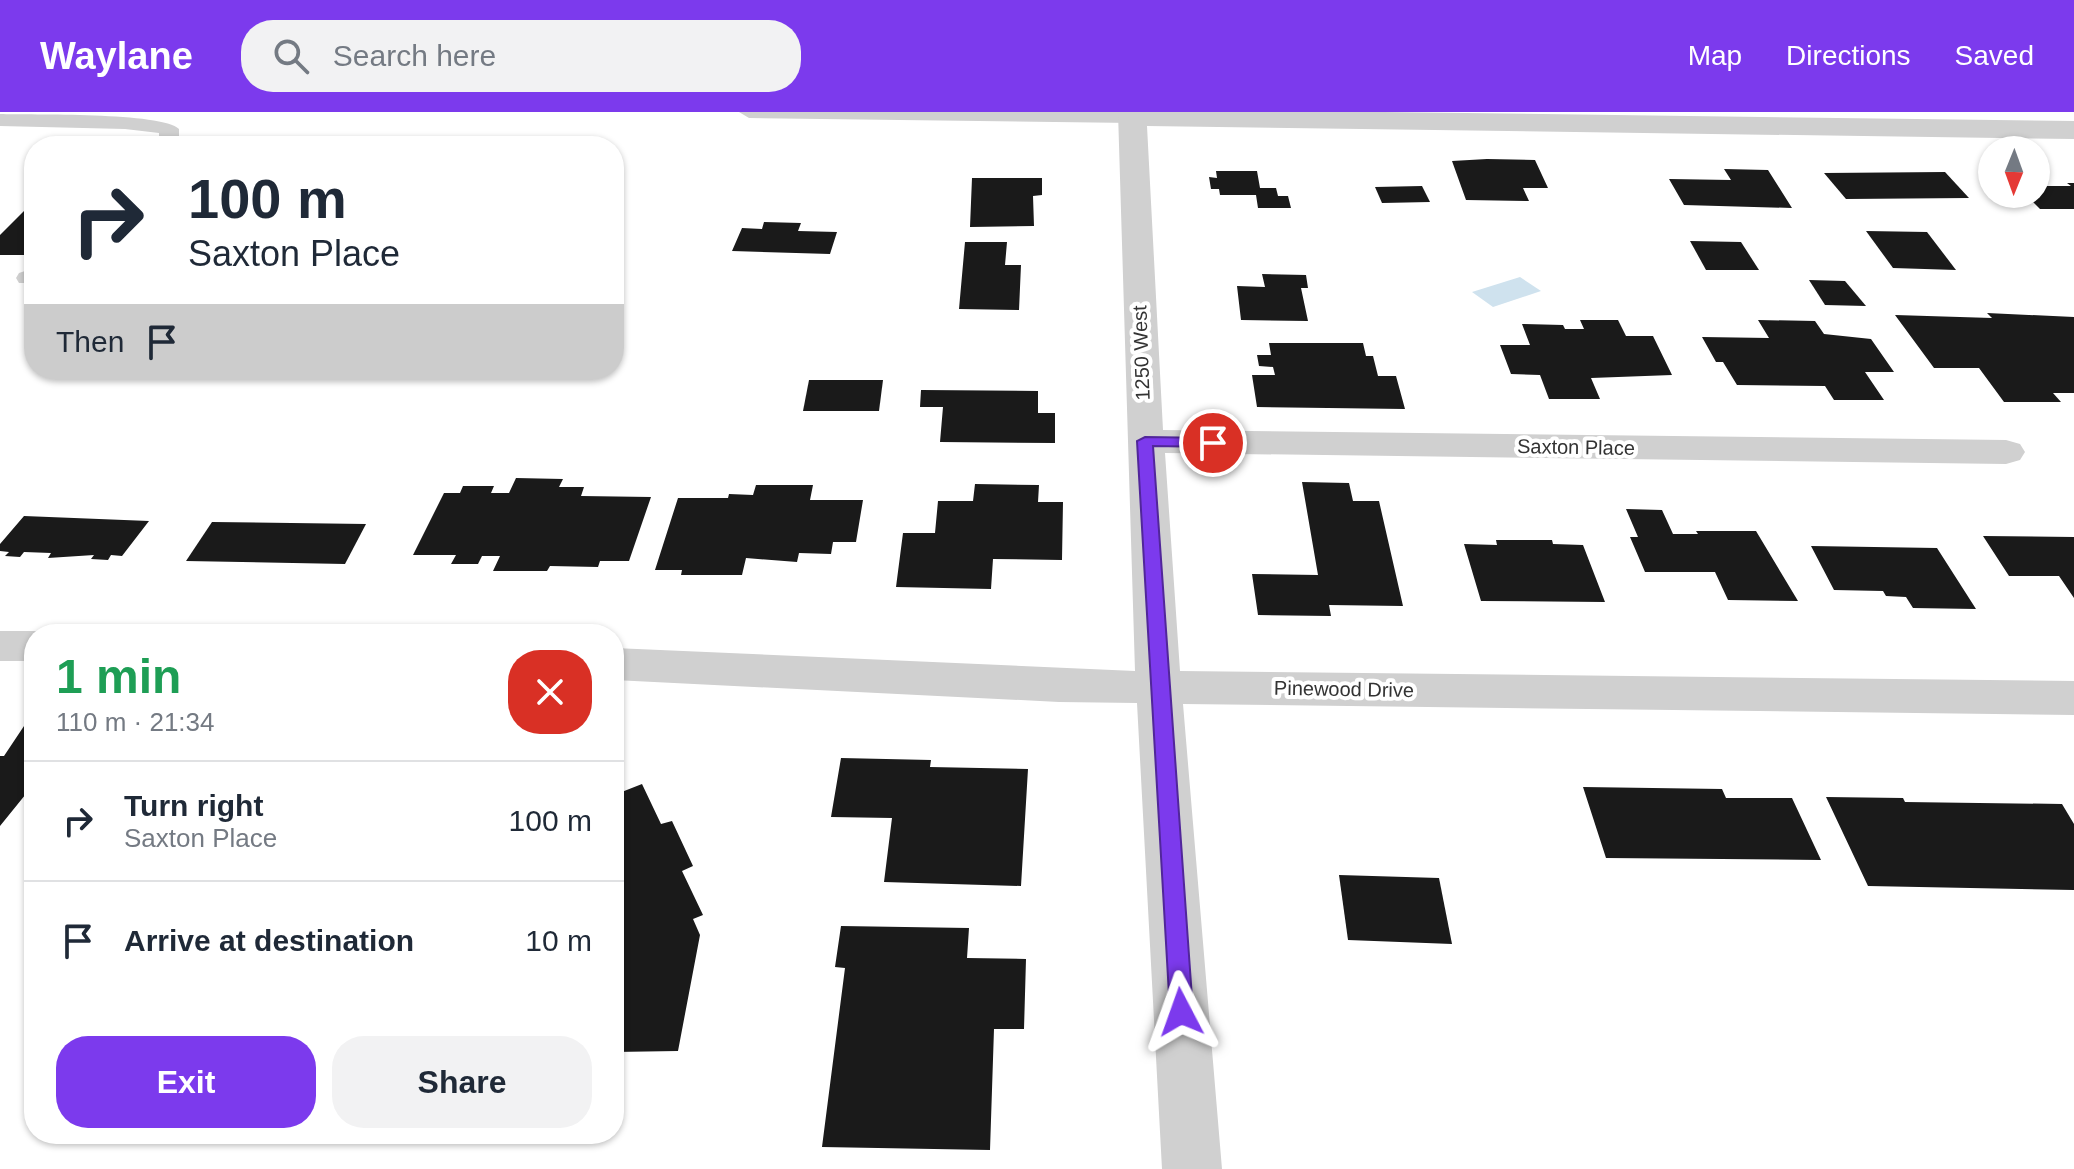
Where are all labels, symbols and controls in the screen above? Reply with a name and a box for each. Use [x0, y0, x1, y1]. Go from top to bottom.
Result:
search box [241, 20, 801, 92]
icon: search [269, 34, 313, 78]
text: Waylane [40, 35, 193, 77]
text: Search here [333, 39, 496, 72]
text: Map [1688, 40, 1742, 71]
text: Directions [1786, 40, 1911, 71]
text: Saved [1955, 40, 2034, 71]
north arrow [1978, 136, 2050, 208]
map controls [1978, 136, 2050, 208]
text: 100 m [188, 167, 347, 230]
icon: right [56, 168, 160, 272]
text: Saxton Place [188, 233, 400, 274]
street label: 1250 West [1128, 305, 1154, 401]
icon: arrive [140, 320, 184, 364]
text: Then [56, 325, 124, 358]
pin [1179, 409, 1247, 477]
icon: arrive [1191, 421, 1235, 465]
street label: Saxton Place [1517, 435, 1635, 459]
text: 1 min [56, 650, 181, 703]
button: close [508, 650, 592, 734]
street label: Pinewood Drive [1274, 677, 1414, 701]
text: 110 m · 21:34 [56, 707, 215, 737]
text: Turn right [124, 789, 263, 822]
icon: right [56, 799, 100, 843]
text: 100 m [509, 804, 592, 837]
text: Saxton Place [124, 823, 277, 853]
icon: arrive [56, 919, 100, 963]
text: Arrive at destination [124, 924, 414, 957]
text: 10 m [525, 924, 592, 957]
position arrow [1139, 970, 1223, 1054]
button: Exit [56, 1036, 316, 1128]
button: Share [332, 1036, 592, 1128]

